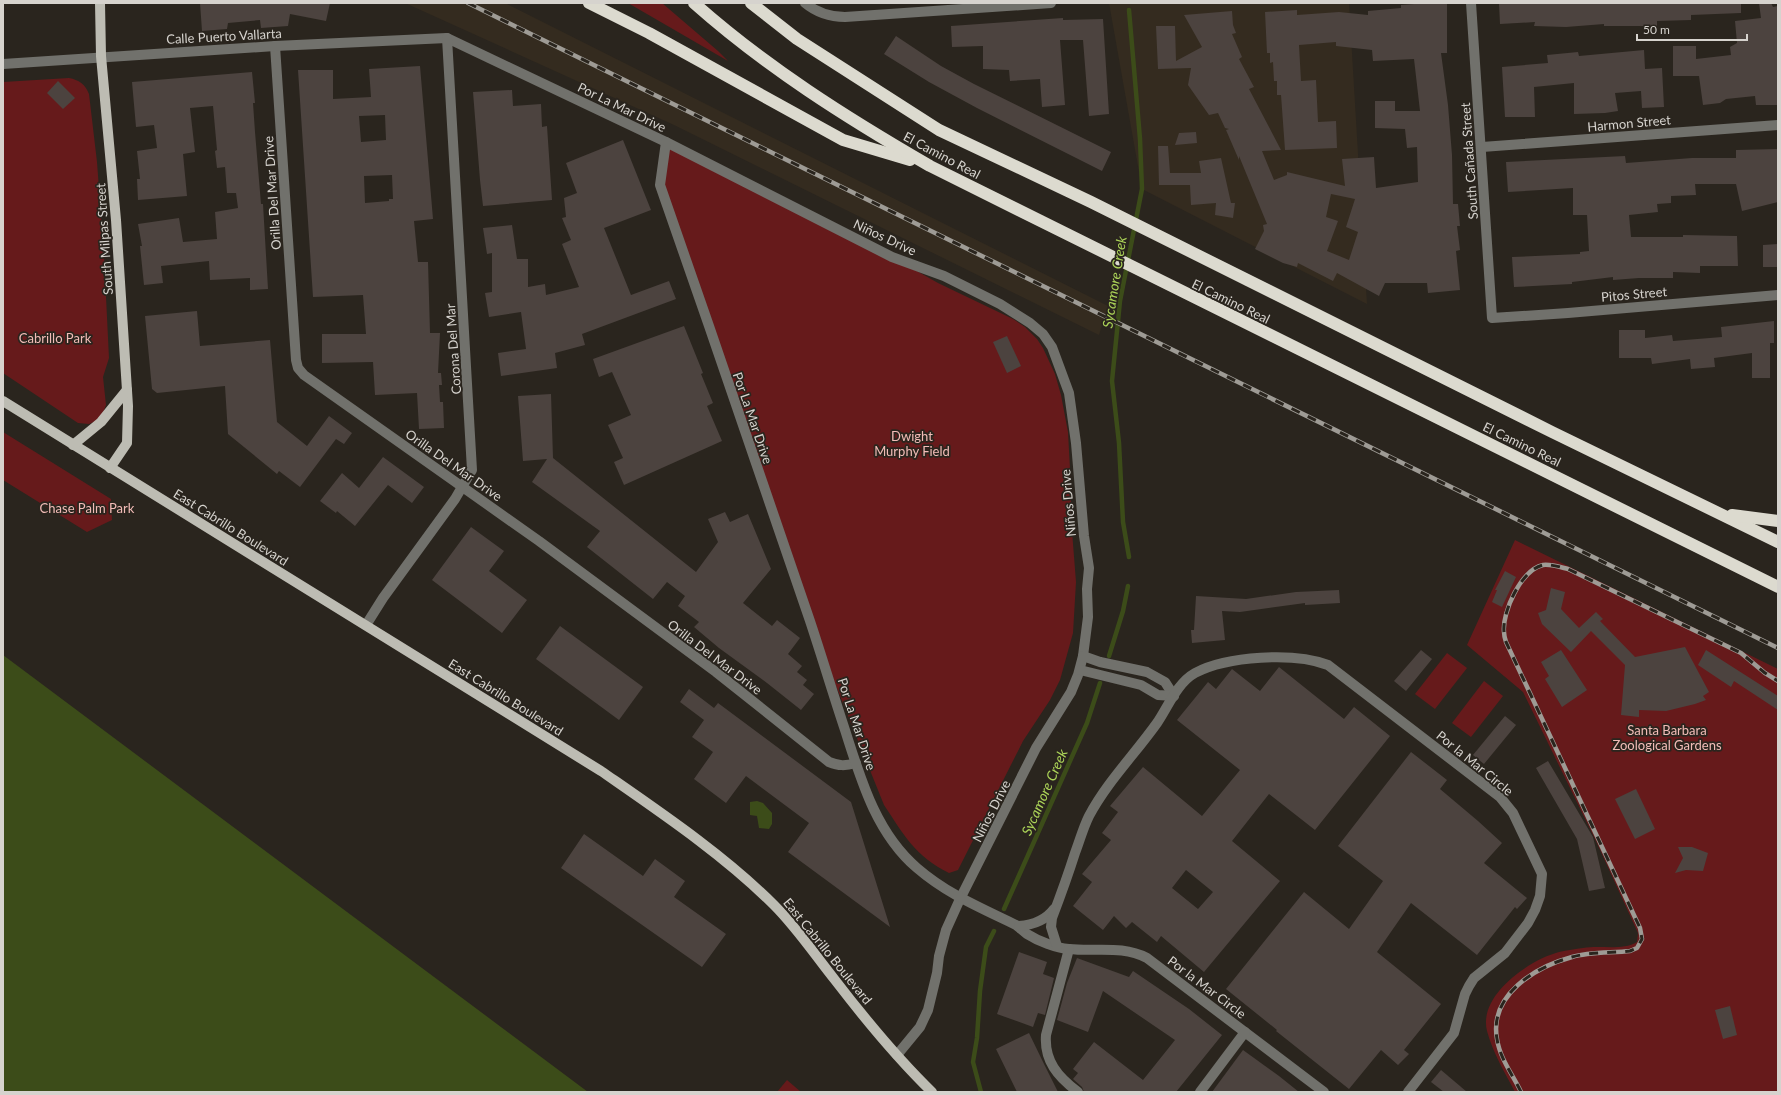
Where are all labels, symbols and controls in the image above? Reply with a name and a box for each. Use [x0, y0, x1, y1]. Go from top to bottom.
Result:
scale bar [1637, 16, 1747, 42]
text: 50 m [1643, 22, 1670, 37]
street label: Calle Puerto Vallarta [166, 25, 282, 47]
street label: Por La Mar Drive [575, 79, 669, 135]
street label: South Cañada Street [1457, 102, 1481, 220]
street label: Harmon Street [1587, 111, 1672, 135]
street label: El Camino Real [901, 128, 983, 182]
street label: Orilla Del Mar Drive [260, 135, 284, 251]
street label: South Milpas Street [92, 182, 116, 295]
street label: Niños Drive [851, 215, 919, 259]
water label: Sycamore Creek [1098, 235, 1130, 329]
street label: El Camino Real [1189, 275, 1273, 327]
street label: Pitos Street [1600, 283, 1668, 305]
street label: Corona Del Mar [442, 303, 464, 395]
park label: Cabrillo Park [19, 330, 92, 346]
street label: Por La Mar Drive [730, 370, 776, 466]
street label: El Camino Real [1480, 418, 1564, 470]
street label: Orilla Del Mar Drive [403, 426, 505, 504]
park label: Dwight Murphy Field [874, 428, 950, 459]
street label: Niños Drive [1057, 469, 1079, 537]
street label: East Cabrillo Boulevard [171, 485, 291, 569]
park label: Chase Palm Park [40, 500, 135, 516]
street label: Orilla Del Mar Drive [665, 616, 766, 698]
street label: East Cabrillo Boulevard [446, 655, 566, 739]
street label: Por La Mar Drive [835, 676, 880, 772]
park label: Santa Barbara Zoological Gardens [1612, 722, 1722, 753]
street label: Por la Mar Circle [1433, 727, 1517, 799]
water label: Sycamore Creek [1017, 746, 1071, 838]
street label: Niños Drive [969, 777, 1014, 845]
street label: East Cabrillo Boulevard [780, 895, 876, 1007]
street label: Por la Mar Circle [1165, 952, 1249, 1022]

